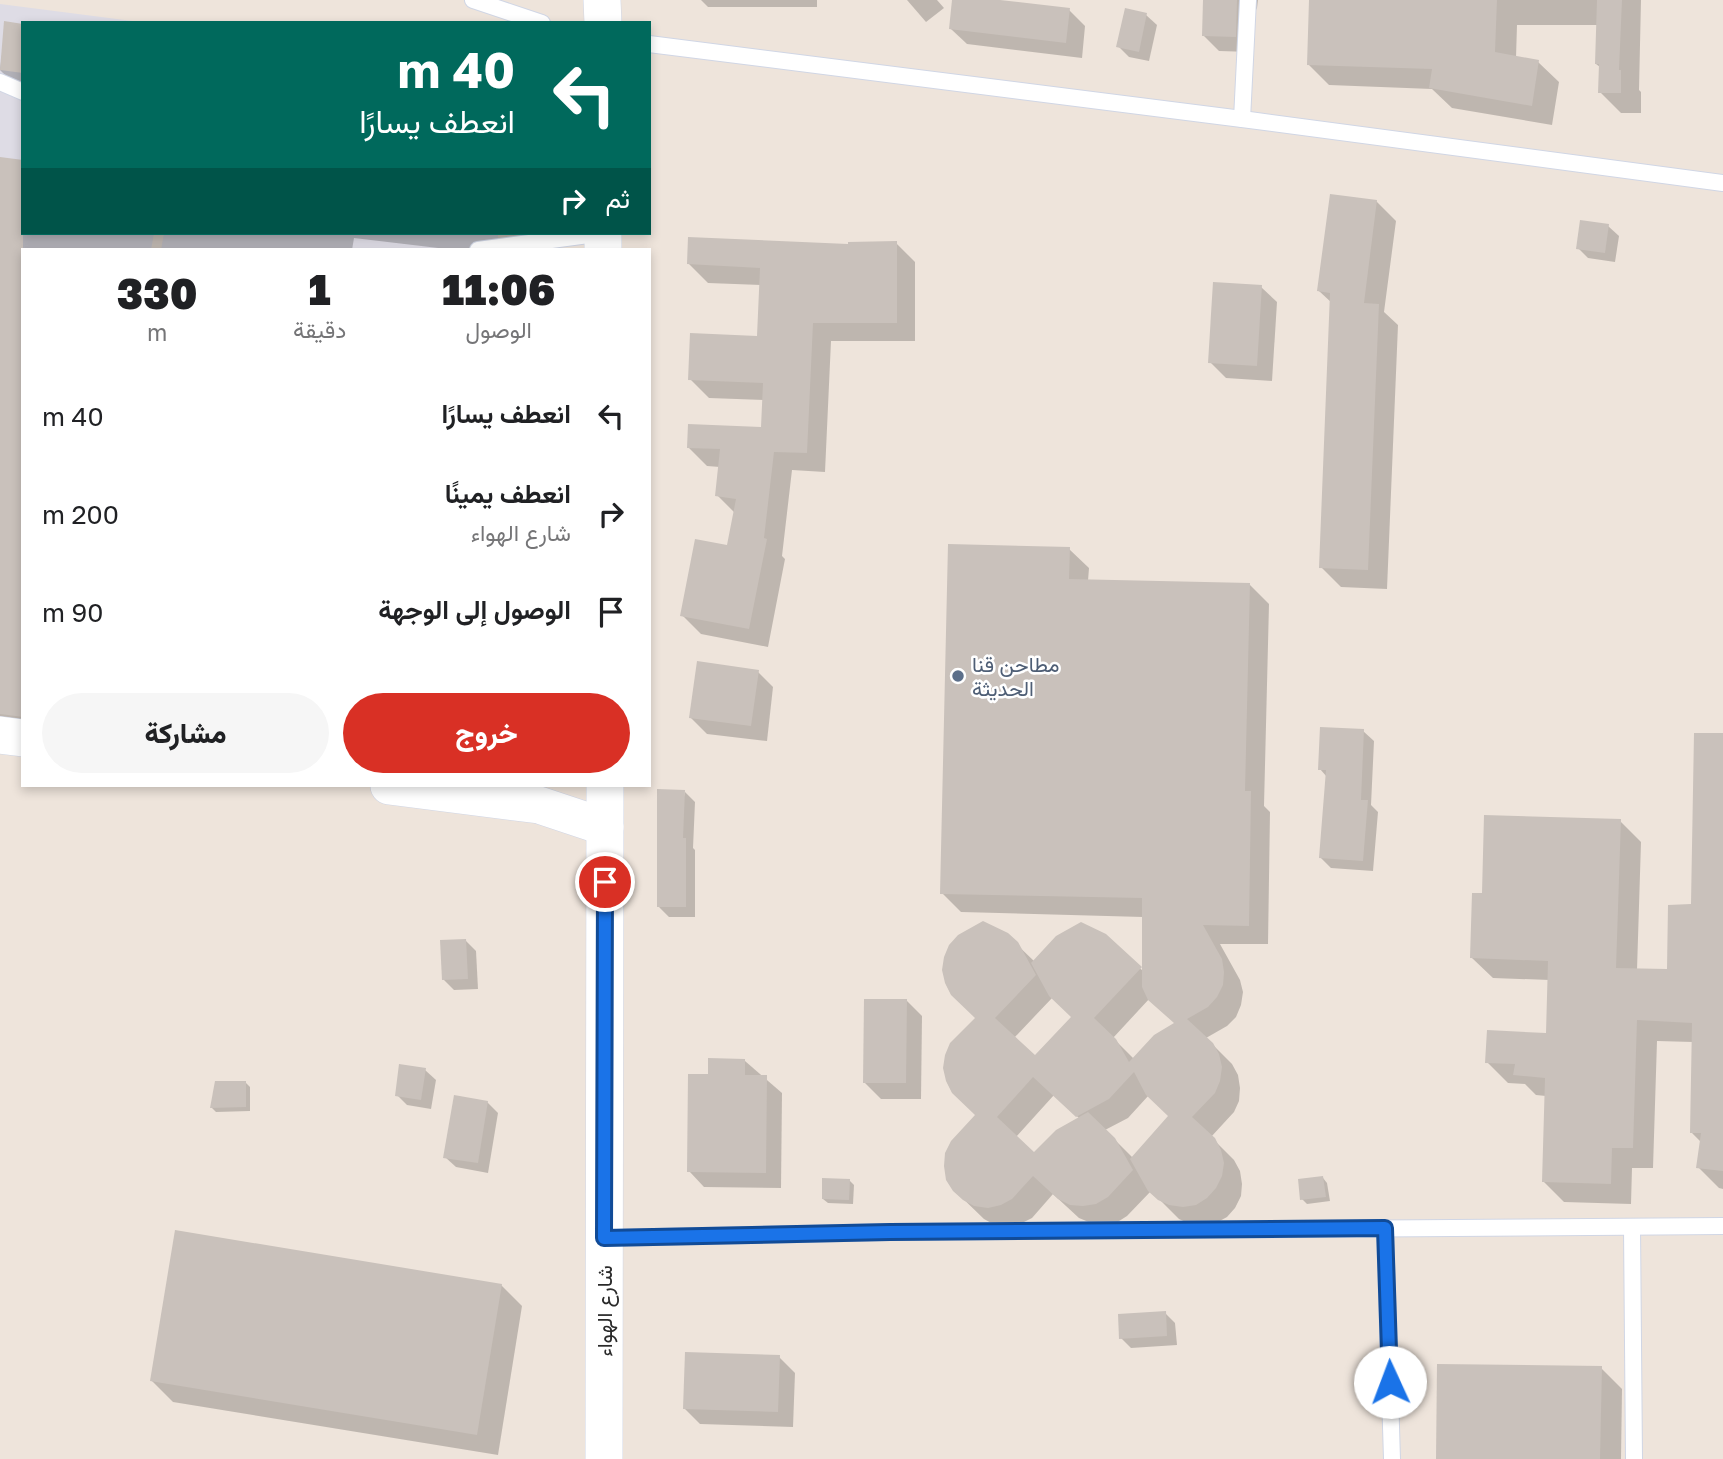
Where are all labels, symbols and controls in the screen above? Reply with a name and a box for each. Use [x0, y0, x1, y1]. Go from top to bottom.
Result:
text: 40 m [397, 40, 515, 99]
icon: left [539, 49, 630, 140]
text: انعطف يسارًا [359, 102, 515, 140]
icon: right [554, 182, 592, 220]
text: ثم [606, 183, 630, 214]
text: 1 [309, 264, 331, 314]
text: 11:06 [442, 264, 555, 314]
text: 330 [117, 268, 197, 318]
text: دقيقة [293, 315, 346, 343]
text: الوصول [465, 315, 532, 343]
text: m [147, 318, 167, 346]
icon: left [592, 397, 630, 435]
text: انعطف يسارًا [441, 398, 571, 429]
text: 40 m [42, 401, 104, 432]
text: انعطف يمينًا [445, 478, 571, 509]
icon: right [592, 495, 630, 533]
text: 200 m [42, 499, 119, 530]
text: شارع الهواء [471, 518, 571, 546]
icon: arrive [592, 593, 630, 631]
text: الوصول إلى الوجهة [378, 594, 571, 625]
text: 90 m [42, 597, 103, 628]
place label: مطاحن قنا الحديثة [972, 651, 1060, 701]
marker: مطاحن قنا الحديثة [950, 668, 966, 684]
button: مشاركة [42, 693, 329, 773]
button: خروج [343, 693, 630, 773]
pin [575, 852, 635, 912]
icon: arrive [586, 863, 624, 901]
street label: شارع الهواء [591, 1265, 619, 1357]
position arrow [1353, 1345, 1427, 1419]

